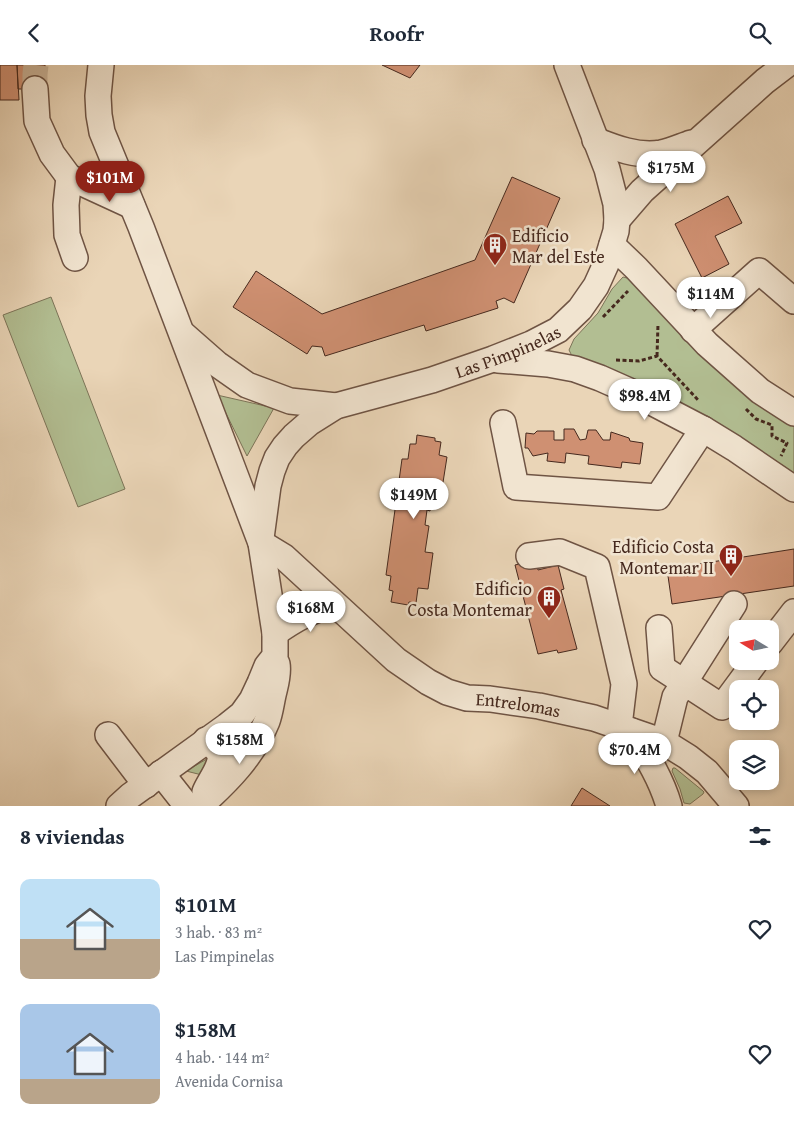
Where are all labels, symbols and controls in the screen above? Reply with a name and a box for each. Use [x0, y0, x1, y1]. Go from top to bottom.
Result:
text: Roofr [370, 17, 424, 49]
icon: back [20, 19, 48, 47]
icon: search [746, 19, 774, 47]
pin: $175M [636, 151, 706, 193]
text: $175M [648, 155, 694, 179]
pin: $101M [75, 161, 145, 203]
text: $101M [87, 165, 133, 189]
place label: Edificio Mar del Este [512, 222, 605, 270]
building icon: Edificio Mar del Este [482, 232, 508, 266]
pin: $114M [676, 277, 746, 319]
text: $114M [688, 281, 734, 305]
street label: Las Pimpinelas [451, 317, 565, 385]
pin: $98.4M [604, 379, 686, 421]
text: $98.4M [619, 383, 671, 407]
pin: $149M [379, 477, 449, 520]
text: $149M [391, 482, 437, 506]
place label: Edificio Costa Montemar II [612, 533, 714, 581]
building icon: Edificio Costa Montemar II [718, 543, 744, 577]
place label: Edificio Costa Montemar [408, 575, 533, 623]
building icon: Edificio Costa Montemar [536, 585, 562, 619]
pin: $168M [276, 591, 346, 633]
text: $168M [288, 595, 334, 619]
north arrow [729, 620, 779, 670]
map controls [729, 620, 779, 790]
button: locate [729, 680, 779, 730]
street label: Entrelomas [475, 685, 563, 724]
pin: $158M [205, 723, 275, 765]
text: $158M [217, 727, 263, 751]
pin: $70.4M [594, 733, 676, 775]
text: $70.4M [609, 737, 661, 761]
button: layers [729, 740, 779, 790]
text: 8 viviendas [20, 821, 125, 852]
icon: filters [746, 822, 774, 850]
text: $101M [175, 889, 237, 920]
icon: home [60, 899, 120, 959]
icon: heart [746, 915, 774, 943]
text: 3 hab. · 83 m² [175, 920, 262, 944]
text: Las Pimpinelas [175, 944, 274, 968]
text: $158M [175, 1014, 237, 1045]
icon: home [60, 1024, 120, 1084]
icon: heart [746, 1040, 774, 1068]
text: 4 hab. · 144 m² [175, 1045, 270, 1069]
text: Avenida Cornisa [175, 1069, 283, 1093]

